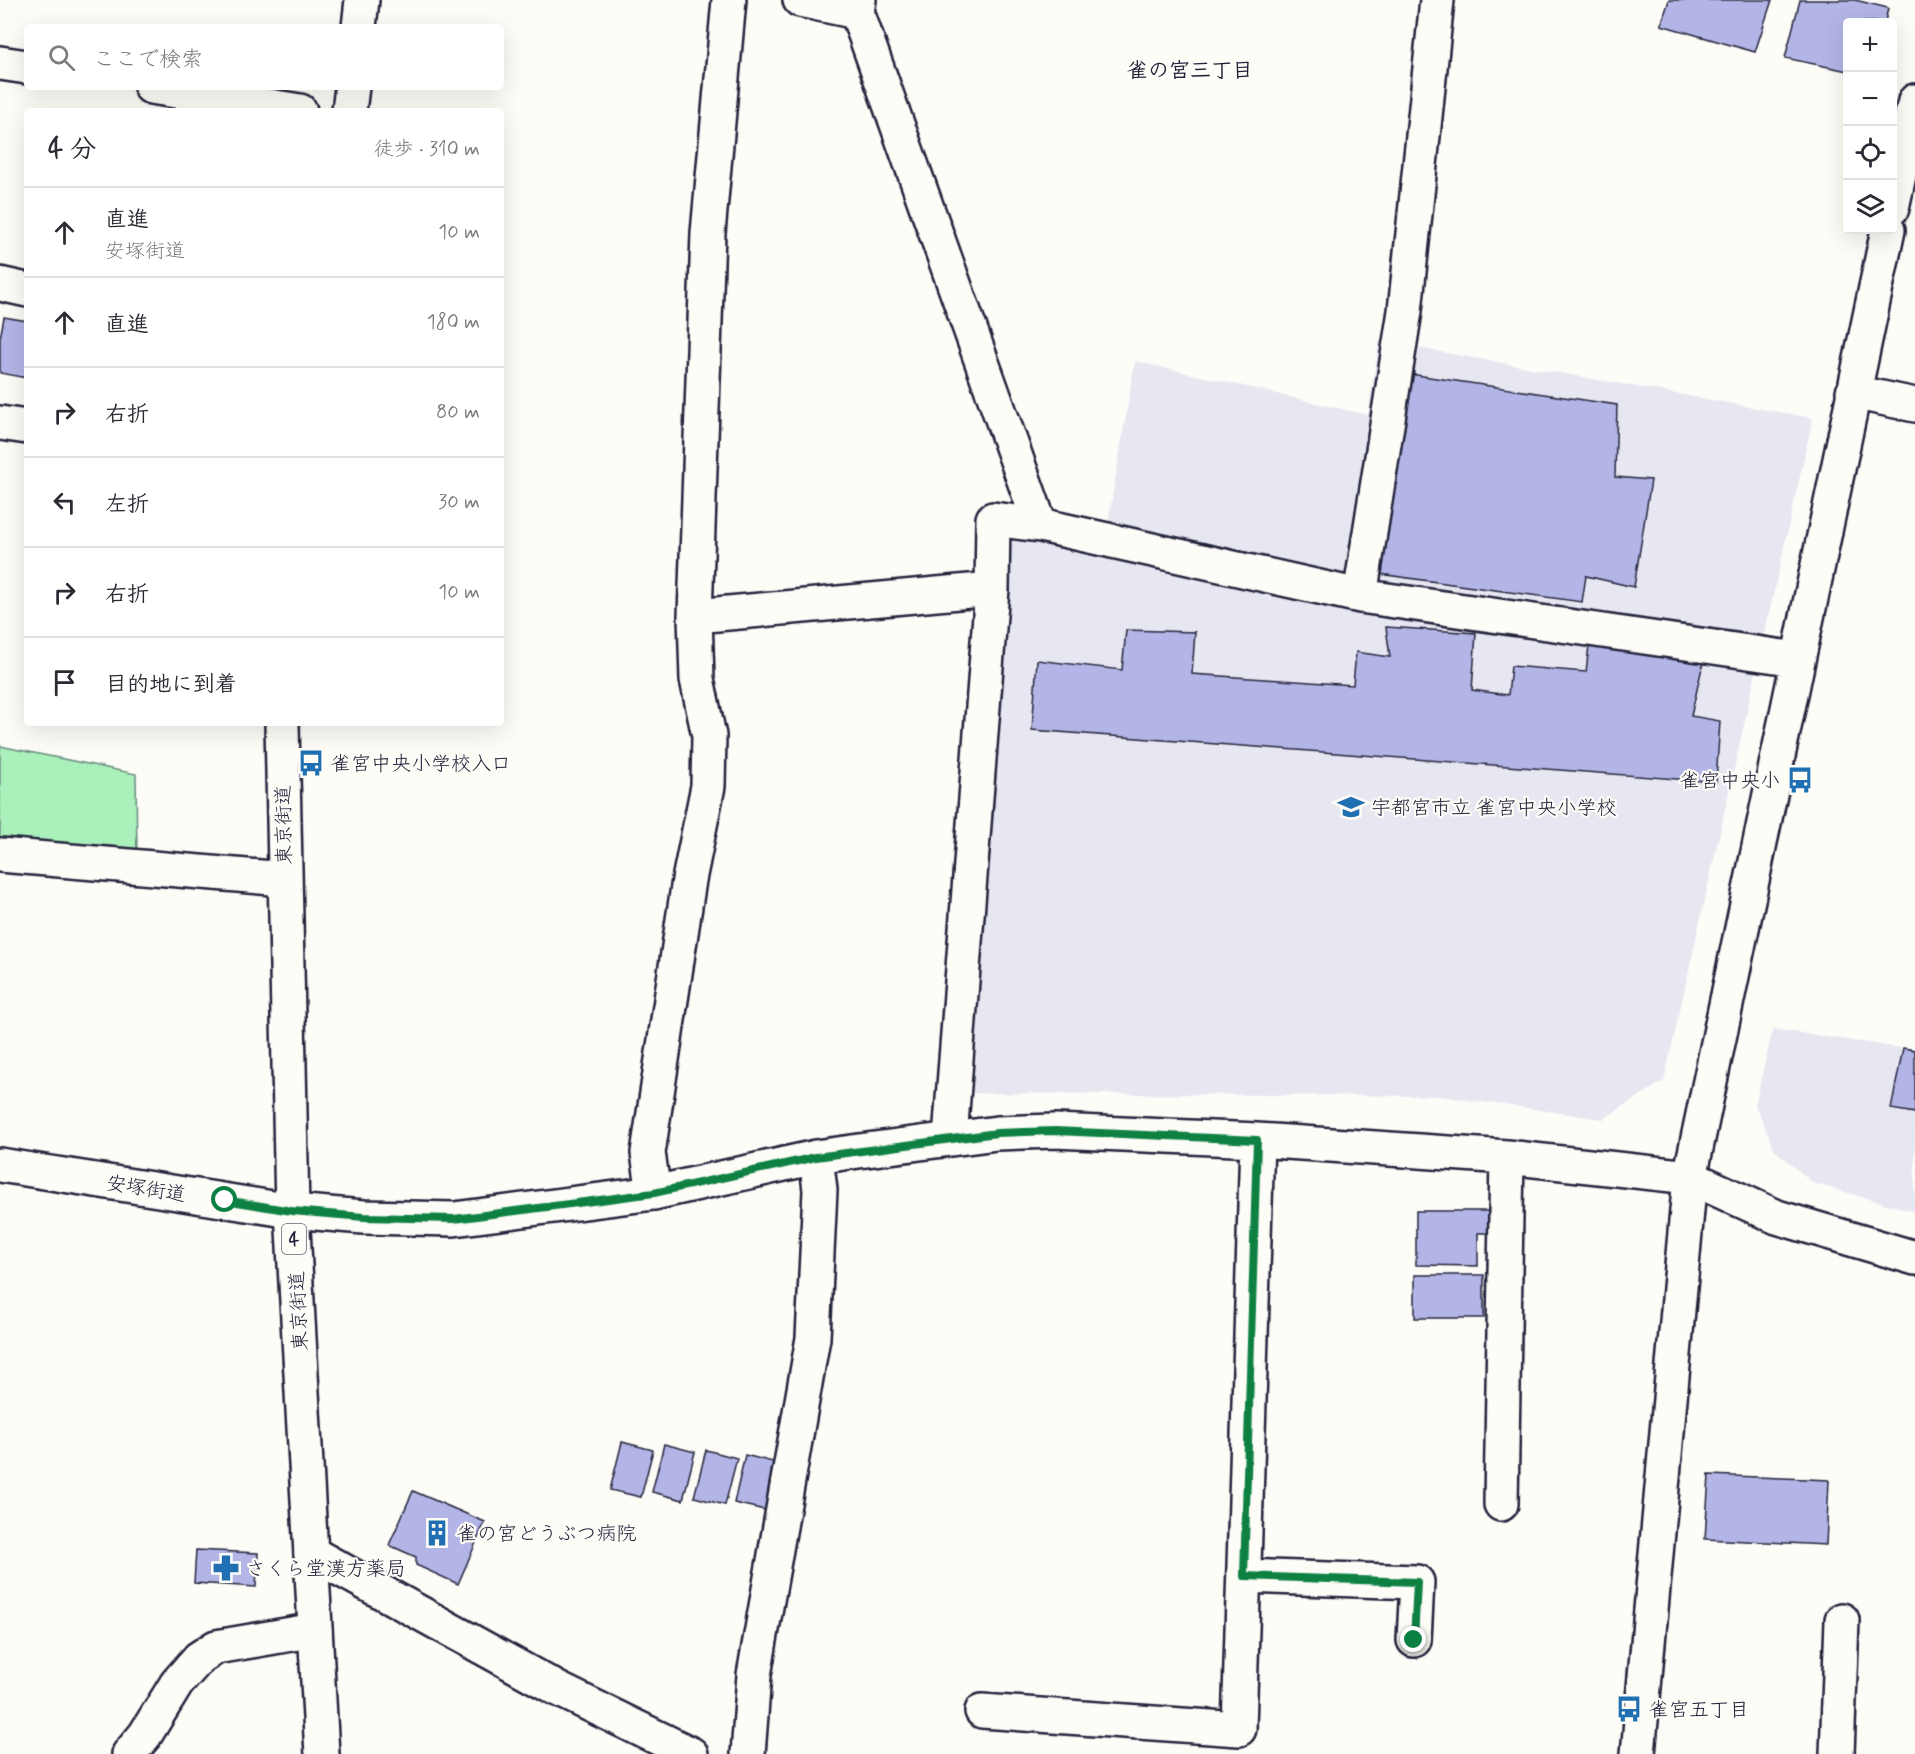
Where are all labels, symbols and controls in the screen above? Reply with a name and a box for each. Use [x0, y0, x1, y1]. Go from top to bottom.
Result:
map controls [1843, 18, 1897, 234]
button: + [1843, 18, 1897, 72]
search box [24, 24, 504, 90]
icon: search [45, 41, 78, 74]
text: ここで検索 [93, 46, 203, 74]
district label: 雀の宮三丁目 [1127, 57, 1253, 85]
button: − [1843, 72, 1897, 126]
button: locate [1843, 126, 1897, 180]
text: 4 分 [48, 133, 96, 167]
text: 徒歩 · 310 m [374, 136, 480, 163]
button: layers [1843, 180, 1897, 234]
text: 直進 [105, 206, 149, 234]
icon: ahead [48, 216, 81, 249]
text: 10 m [438, 219, 480, 246]
text: 安塚街道 [105, 238, 185, 265]
icon: ahead [48, 306, 81, 339]
text: 180 m [427, 309, 480, 336]
text: 直進 [105, 311, 149, 339]
icon: right [48, 396, 81, 429]
text: 80 m [436, 399, 480, 426]
text: 右折 [105, 401, 149, 429]
icon: left [48, 486, 81, 519]
text: 30 m [438, 489, 480, 516]
text: 左折 [105, 491, 149, 519]
icon: right [48, 576, 81, 609]
text: 10 m [438, 579, 480, 606]
text: 右折 [105, 581, 149, 609]
icon: arrive [48, 666, 81, 699]
text: 目的地に到着 [105, 671, 237, 699]
bus stop icon: 雀宮中央小学校入口 [296, 748, 326, 778]
place label: 雀宮中央小学校入口 [331, 751, 511, 778]
bus stop icon: 雀宮中央小 [1785, 765, 1815, 795]
place label: 雀宮中央小 [1680, 768, 1780, 795]
street label: 東京街道 [270, 785, 299, 865]
school or university icon: 宇都宮市立 雀宮中央小学校 [1336, 792, 1366, 822]
place label: 宇都宮市立 雀宮中央小学校 [1371, 795, 1616, 822]
street label: 安塚街道 [104, 1170, 187, 1209]
route start [211, 1186, 237, 1212]
road number: 4 [282, 1224, 306, 1254]
street label: 東京街道 [284, 1270, 315, 1352]
building icon: 雀の宮どうぶつ病院 [422, 1518, 452, 1548]
place label: 雀の宮どうぶつ病院 [457, 1521, 637, 1548]
pharmacy icon: さくら堂漢方薬局 [211, 1553, 241, 1583]
place label: さくら堂漢方薬局 [246, 1556, 406, 1583]
route end [1400, 1626, 1426, 1652]
bus stop icon: 雀宮五丁目 [1614, 1694, 1644, 1724]
place label: 雀宮五丁目 [1649, 1697, 1749, 1724]

